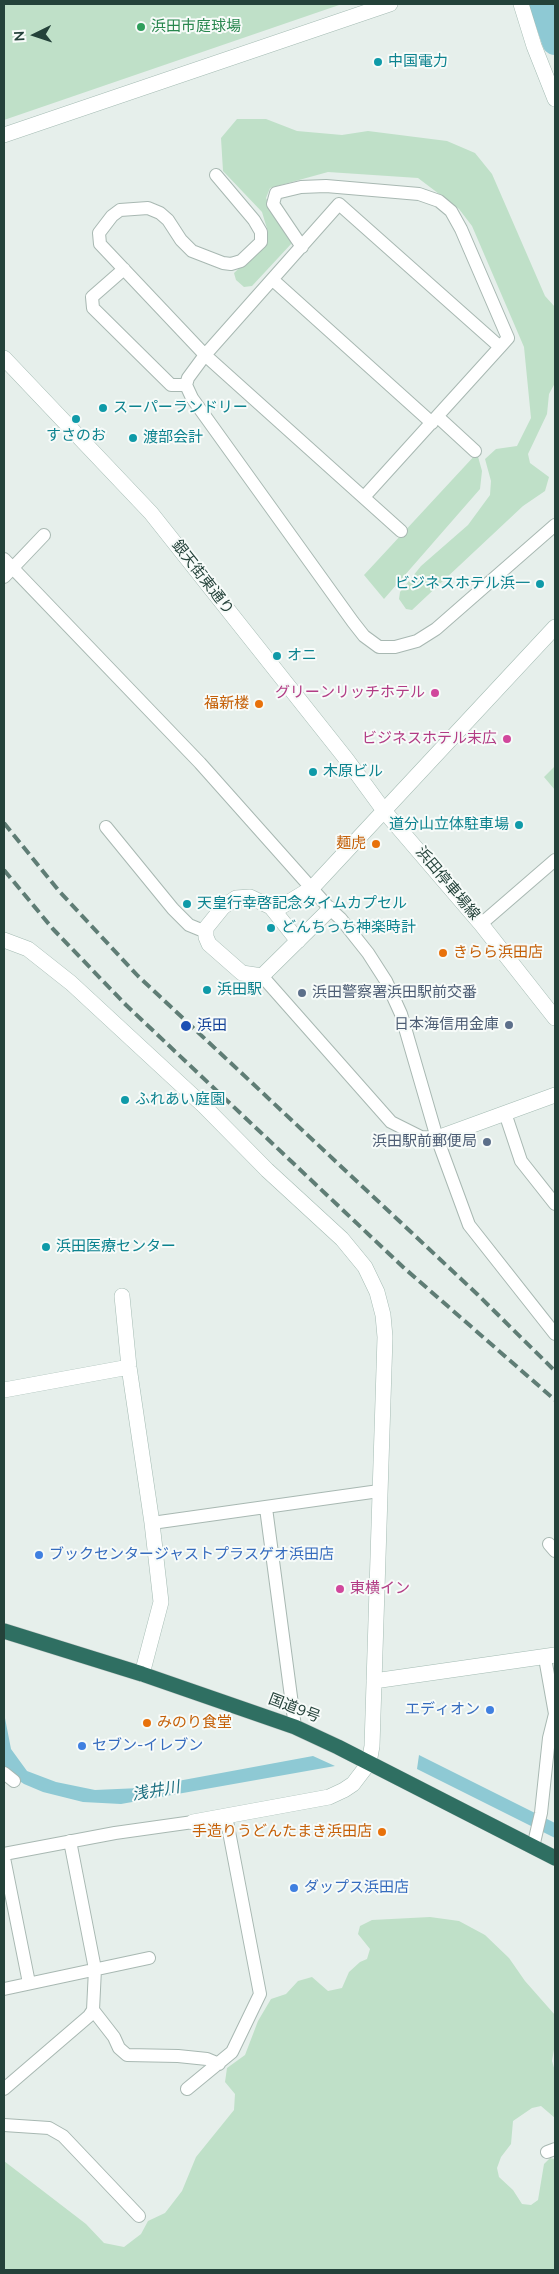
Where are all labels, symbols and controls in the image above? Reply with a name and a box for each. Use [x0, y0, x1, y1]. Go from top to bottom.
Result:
north arrow [10, 10, 60, 60]
place label: 浜田市庭球場 [151, 18, 241, 36]
marker: 浜田市庭球場 [135, 21, 147, 33]
text: N [10, 30, 29, 42]
place label: 中国電力 [388, 53, 448, 71]
marker: 中国電力 [372, 56, 384, 68]
place label: スーパーランドリー [113, 399, 248, 417]
marker: スーパーランドリー [97, 402, 109, 414]
marker: すさのお [70, 413, 82, 425]
place label: すさのお [46, 427, 106, 445]
place label: 渡部会計 [143, 429, 203, 447]
marker: 渡部会計 [127, 432, 139, 444]
street label: 銀天街東通り [167, 537, 237, 619]
place label: ビジネスホテル浜一 [395, 575, 530, 593]
marker: ビジネスホテル浜一 [534, 578, 546, 590]
place label: オニ [287, 647, 317, 665]
marker: オニ [271, 650, 283, 662]
place label: グリーンリッチホテル [275, 684, 425, 702]
marker: グリーンリッチホテル [429, 687, 441, 699]
place label: 福新楼 [204, 695, 249, 713]
marker: 福新楼 [253, 698, 265, 710]
place label: ビジネスホテル末広 [362, 730, 497, 748]
marker: ビジネスホテル末広 [501, 733, 513, 745]
place label: 木原ビル [323, 763, 383, 781]
marker: 木原ビル [307, 766, 319, 778]
place label: 道分山立体駐車場 [389, 816, 509, 834]
marker: 道分山立体駐車場 [513, 819, 525, 831]
place label: 麺虎 [336, 835, 366, 853]
marker: 麺虎 [370, 838, 382, 850]
street label: 浜田停車場線 [411, 844, 483, 924]
place label: 天皇行幸啓記念タイムカプセル [197, 895, 407, 913]
marker: 天皇行幸啓記念タイムカプセル [181, 898, 193, 910]
place label: どんちっち神楽時計 [281, 919, 416, 937]
marker: どんちっち神楽時計 [265, 922, 277, 934]
place label: きらら浜田店 [453, 944, 543, 962]
marker: きらら浜田店 [437, 947, 449, 959]
place label: 浜田駅 [217, 981, 262, 999]
marker: 浜田駅 [201, 984, 213, 996]
place label: 浜田警察署浜田駅前交番 [312, 984, 477, 1002]
marker: 浜田警察署浜田駅前交番 [296, 987, 308, 999]
place label: 日本海信用金庫 [394, 1016, 499, 1034]
place label: 浜田 [197, 1017, 227, 1035]
marker: 浜田 [179, 1019, 193, 1033]
marker: 日本海信用金庫 [503, 1019, 515, 1031]
place label: ふれあい庭園 [135, 1091, 225, 1109]
marker: ふれあい庭園 [119, 1094, 131, 1106]
place label: 浜田駅前郵便局 [372, 1133, 477, 1151]
marker: 浜田駅前郵便局 [481, 1136, 493, 1148]
place label: 浜田医療センター [56, 1238, 176, 1256]
marker: 浜田医療センター [40, 1241, 52, 1253]
place label: ブックセンタージャストプラスゲオ浜田店 [49, 1546, 334, 1564]
marker: ブックセンタージャストプラスゲオ浜田店 [33, 1549, 45, 1561]
place label: 東横イン [350, 1580, 410, 1598]
marker: 東横イン [334, 1583, 346, 1595]
street label: 国道9号 [266, 1691, 322, 1727]
place label: エディオン [405, 1701, 480, 1719]
marker: エディオン [484, 1704, 496, 1716]
place label: みのり食堂 [157, 1714, 232, 1732]
marker: みのり食堂 [141, 1717, 153, 1729]
place label: セブン-イレブン [92, 1737, 203, 1755]
marker: セブン-イレブン [76, 1740, 88, 1752]
water label: 浅井川 [131, 1778, 181, 1806]
place label: 手造りうどんたまき浜田店 [192, 1823, 372, 1841]
marker: 手造りうどんたまき浜田店 [376, 1826, 388, 1838]
place label: ダップス浜田店 [304, 1879, 409, 1897]
marker: ダップス浜田店 [288, 1882, 300, 1894]

